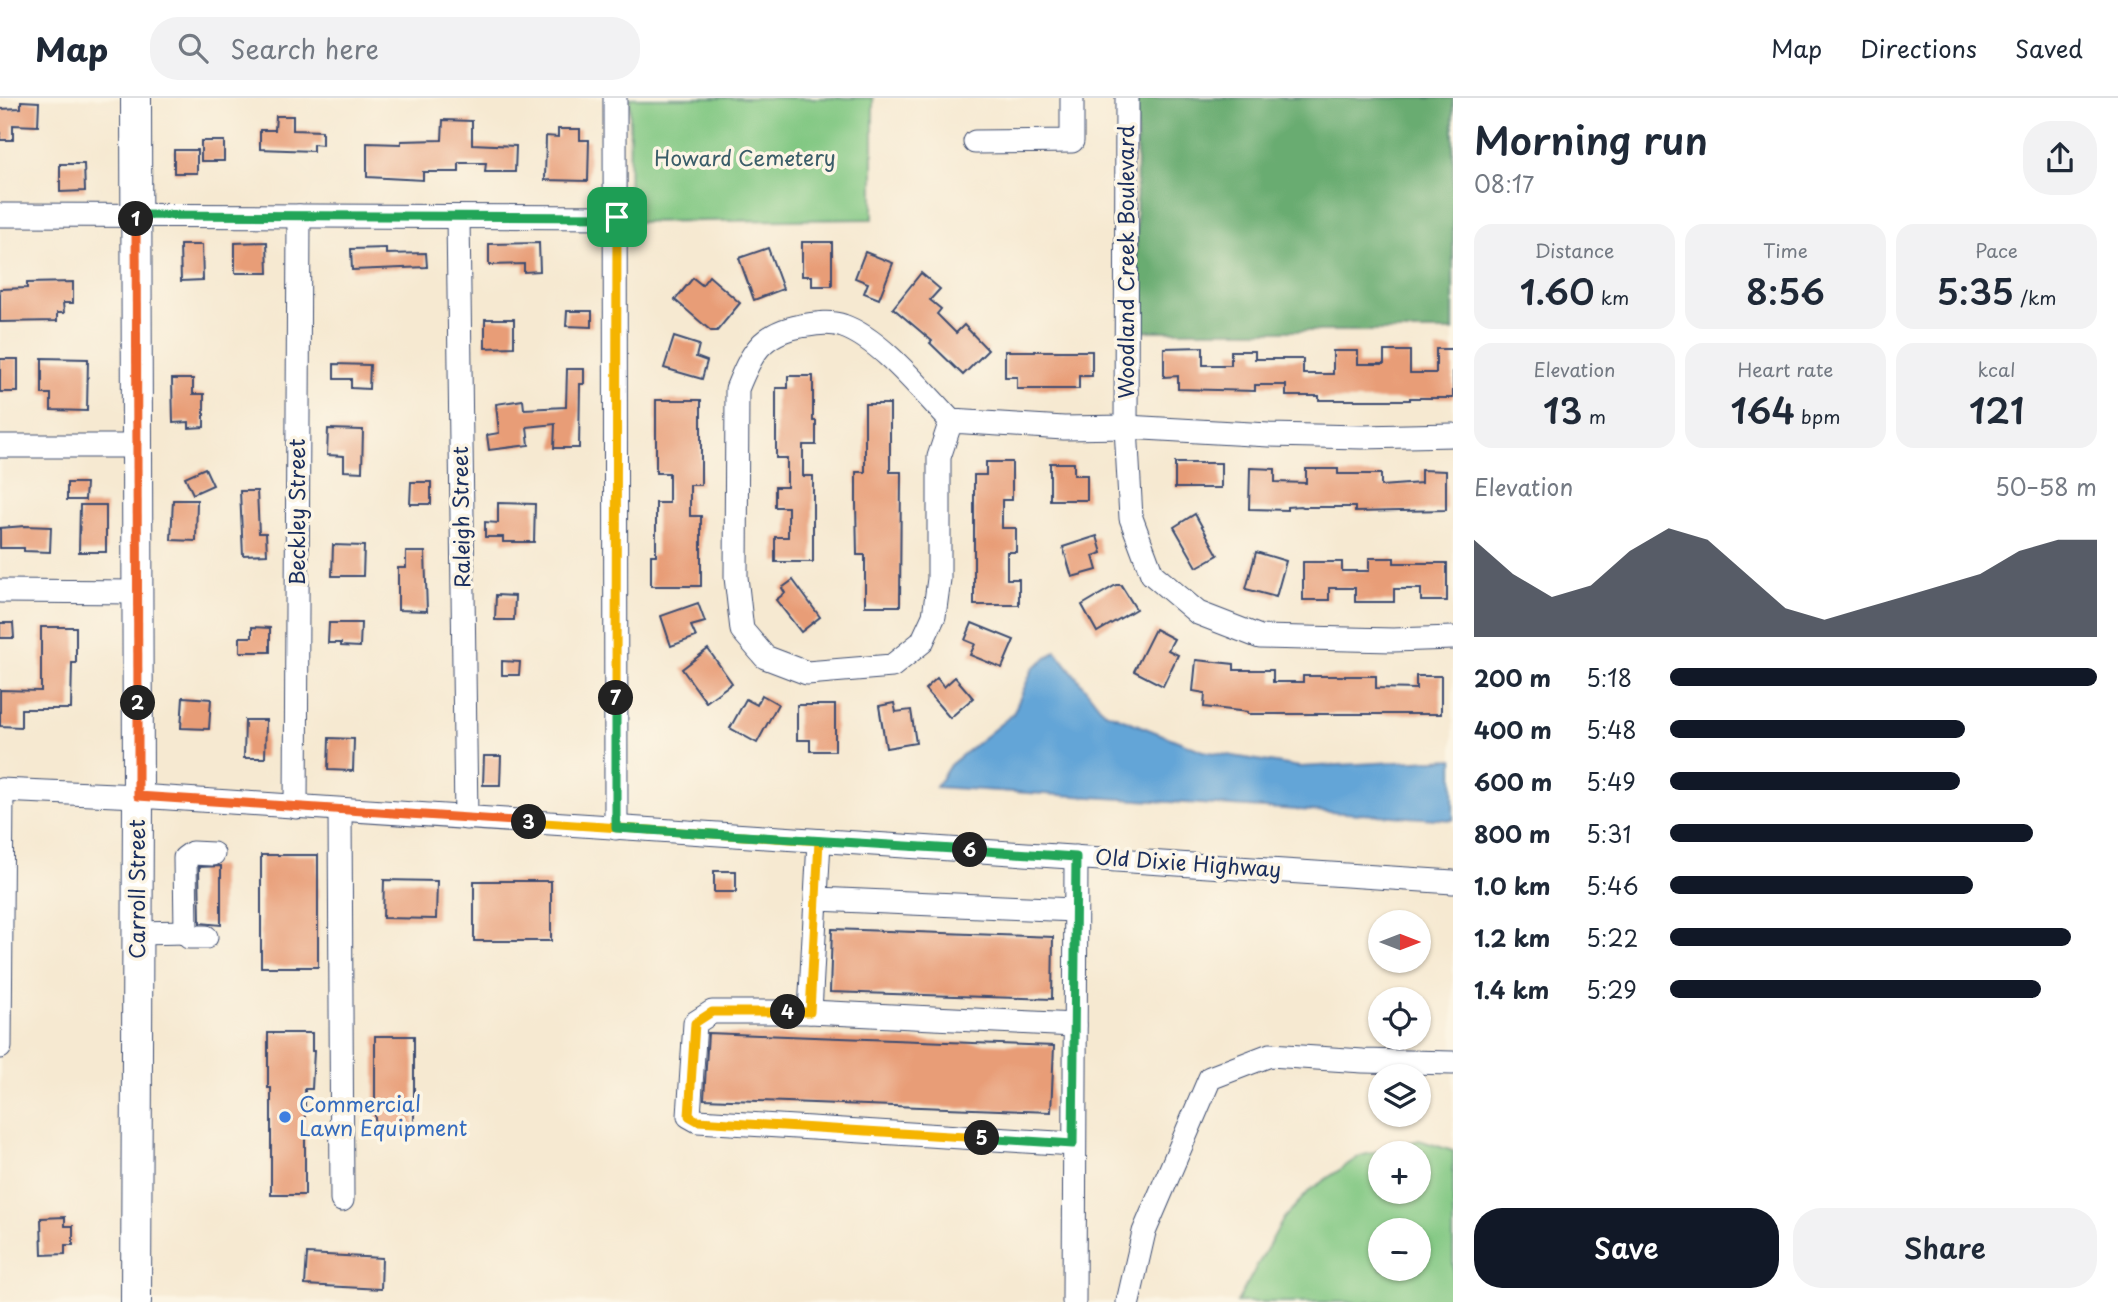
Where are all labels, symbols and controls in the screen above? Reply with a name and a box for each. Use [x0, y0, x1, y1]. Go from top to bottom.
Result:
search box [150, 17, 640, 80]
text: Map [35, 23, 108, 73]
icon: search [174, 29, 212, 67]
text: Search here [230, 29, 379, 68]
text: Map [1771, 30, 1822, 66]
text: Directions [1860, 30, 1977, 66]
text: Saved [2015, 30, 2083, 66]
text: Morning run [1474, 111, 1708, 168]
button: share [2023, 121, 2097, 195]
street label: Woodland Creek Boulevard [1109, 125, 1141, 399]
park label: Howard Cemetery [654, 141, 836, 173]
text: 08:17 [1474, 166, 1534, 201]
pin [587, 187, 647, 247]
icon: arrive [598, 198, 636, 236]
pin: 1 [118, 202, 154, 236]
text: 1 [131, 204, 140, 232]
text: Distance [1535, 236, 1614, 264]
text: Time [1763, 236, 1808, 264]
text: Pace [1975, 236, 2018, 264]
text: 1.60 [1520, 264, 1595, 317]
text: 8:56 [1746, 264, 1825, 317]
text: 5:35 [1936, 264, 2014, 317]
text: km [1595, 283, 1629, 311]
text: /km [2014, 283, 2057, 311]
text: Elevation [1534, 355, 1615, 383]
text: Heart rate [1738, 355, 1833, 383]
text: kcal [1978, 355, 2015, 383]
text: 13 [1543, 383, 1582, 436]
text: 164 [1730, 383, 1795, 436]
text: 121 [1969, 383, 2024, 436]
text: m [1582, 402, 1606, 430]
text: bpm [1795, 402, 1841, 430]
street label: Beckley Street [280, 438, 312, 586]
street label: Raleigh Street [443, 446, 477, 588]
text: Elevation [1474, 469, 1573, 504]
text: 50–58 m [1995, 469, 2097, 504]
text: 200 m [1474, 660, 1551, 695]
text: 5:18 [1586, 660, 1632, 695]
pin: 7 [598, 680, 634, 716]
text: 7 [610, 683, 621, 711]
pin: 2 [120, 686, 156, 720]
text: 2 [131, 688, 144, 716]
text: 400 m [1474, 712, 1552, 747]
text: 5:48 [1586, 712, 1637, 747]
text: 600 m [1474, 764, 1552, 799]
text: 5:49 [1586, 764, 1636, 799]
pin: 3 [512, 804, 546, 840]
text: 3 [522, 807, 535, 835]
text: 800 m [1474, 816, 1551, 851]
text: 5:31 [1586, 816, 1631, 851]
street label: Carroll Street [120, 819, 152, 959]
pin: 6 [953, 832, 988, 868]
text: 6 [963, 835, 976, 863]
street label: Old Dixie Highway [1094, 840, 1282, 884]
text: 1.0 km [1474, 868, 1551, 903]
text: 5:46 [1586, 868, 1639, 903]
north arrow [1368, 910, 1432, 973]
map controls [1368, 910, 1431, 1281]
text: 1.2 km [1474, 920, 1550, 955]
text: 5:22 [1586, 920, 1638, 955]
text: 1.4 km [1474, 972, 1549, 1007]
text: 5:29 [1586, 972, 1637, 1007]
button: locate [1368, 987, 1431, 1050]
pin: 4 [770, 995, 806, 1030]
text: 4 [781, 997, 794, 1025]
button: layers [1368, 1064, 1431, 1127]
place label: Commercial Lawn Equipment [299, 1087, 467, 1143]
marker: Commercial Lawn Equipment [277, 1109, 293, 1125]
pin: 5 [964, 1121, 1000, 1156]
text: 5 [975, 1123, 988, 1151]
button: + [1368, 1141, 1431, 1204]
button: Save [1474, 1208, 1779, 1288]
button: Share [1793, 1208, 2097, 1288]
button: − [1368, 1218, 1431, 1281]

